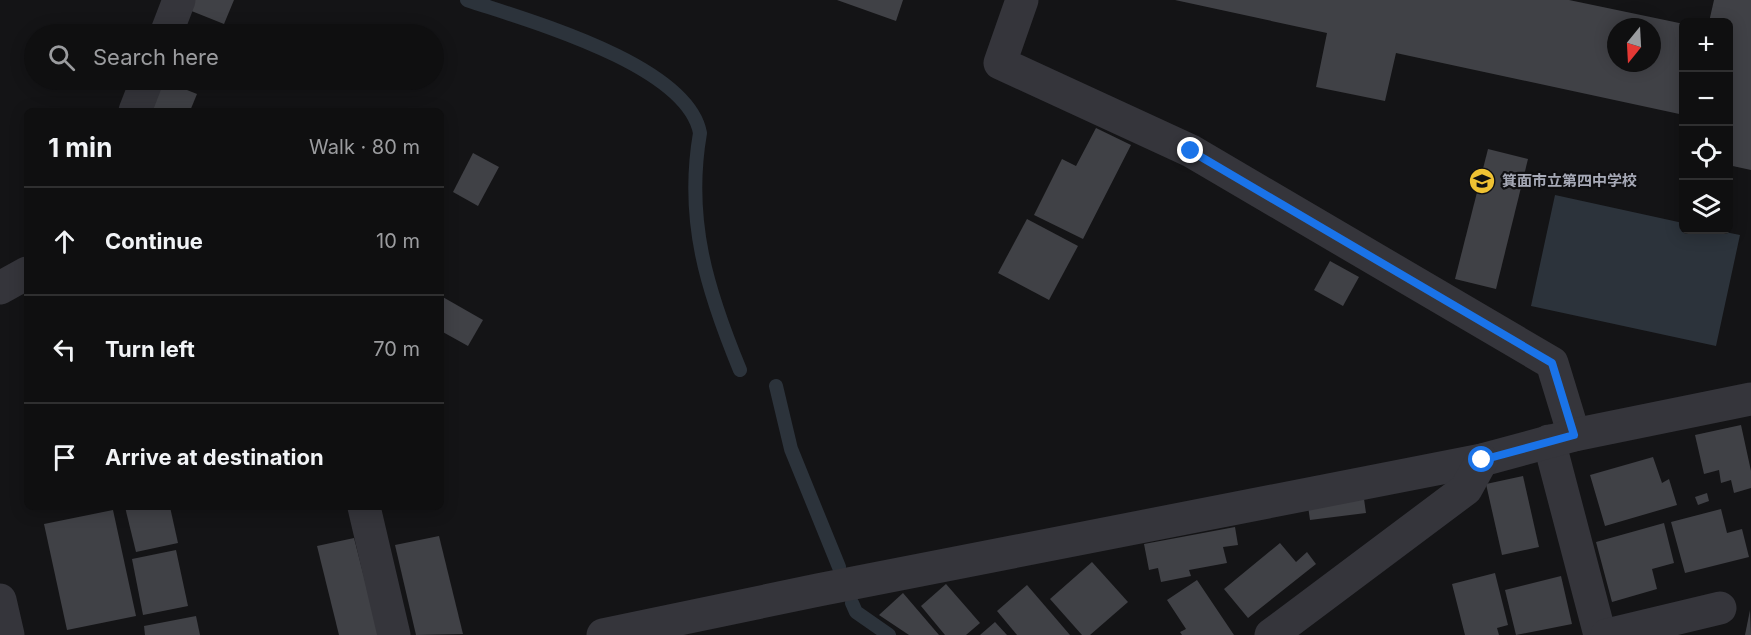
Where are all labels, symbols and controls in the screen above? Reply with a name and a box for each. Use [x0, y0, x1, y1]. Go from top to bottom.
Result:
north arrow [1607, 18, 1661, 72]
map controls [1679, 18, 1733, 234]
button: + [1679, 18, 1733, 72]
search box [24, 24, 444, 90]
icon: search [45, 41, 78, 74]
text: Search here [93, 44, 219, 70]
button: − [1679, 72, 1733, 126]
button: locate [1679, 126, 1733, 180]
text: 1 min [48, 132, 112, 163]
text: Walk · 80 m [309, 135, 420, 159]
route end [1177, 137, 1203, 163]
school or university icon: 箕面市立第四中学校 [1467, 166, 1497, 196]
place label: 箕面市立第四中学校 [1502, 171, 1637, 190]
button: layers [1679, 180, 1733, 234]
icon: ahead [48, 225, 81, 258]
text: Continue [105, 228, 203, 254]
text: 10 m [376, 229, 420, 253]
icon: left [48, 333, 81, 366]
text: Turn left [105, 336, 195, 362]
text: 70 m [373, 337, 420, 361]
icon: arrive [48, 441, 81, 474]
text: Arrive at destination [105, 444, 324, 470]
route start [1468, 446, 1494, 472]

